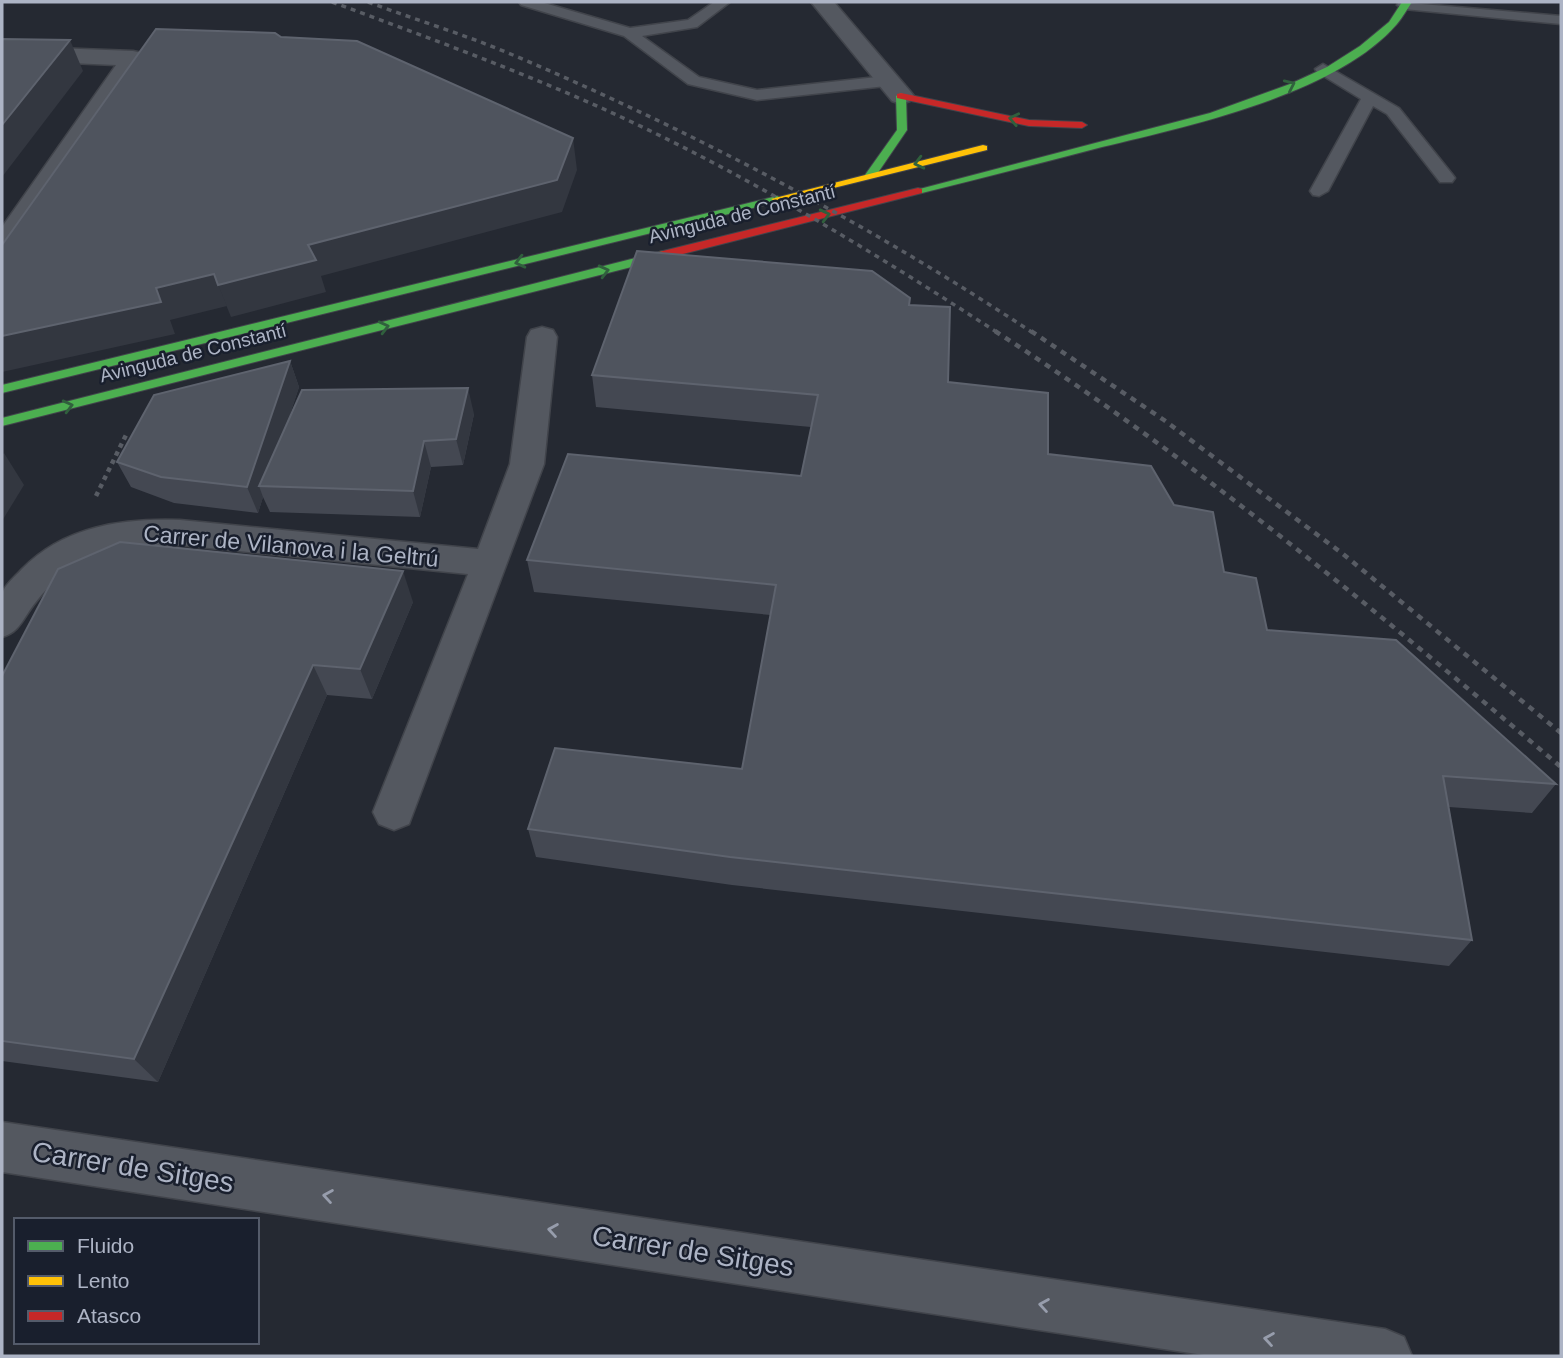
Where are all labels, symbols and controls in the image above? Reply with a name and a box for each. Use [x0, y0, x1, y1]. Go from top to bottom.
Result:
one-way arrow [1283, 79, 1295, 93]
one-way arrow [1008, 113, 1020, 128]
one-way arrow [913, 155, 925, 169]
street label: Avinguda de Constantí [646, 180, 838, 247]
one-way arrow [819, 209, 831, 223]
one-way arrow [514, 254, 526, 268]
one-way arrow [598, 265, 610, 279]
street label: Avinguda de Constantí [97, 319, 289, 386]
one-way arrow [378, 321, 390, 335]
one-way arrow [62, 400, 74, 414]
street label: Carrer de Vilanova i la Geltrú [142, 520, 440, 572]
street label: Carrer de Sitges [30, 1136, 236, 1198]
one-way arrow [322, 1189, 334, 1204]
legend [14, 1218, 259, 1344]
street label: Carrer de Sitges [590, 1220, 796, 1282]
one-way arrow [547, 1223, 559, 1238]
text: Fluido [77, 1234, 134, 1257]
text: Lento [77, 1269, 130, 1292]
one-way arrow [1038, 1297, 1050, 1312]
text: Atasco [77, 1304, 141, 1327]
one-way arrow [1263, 1332, 1275, 1347]

